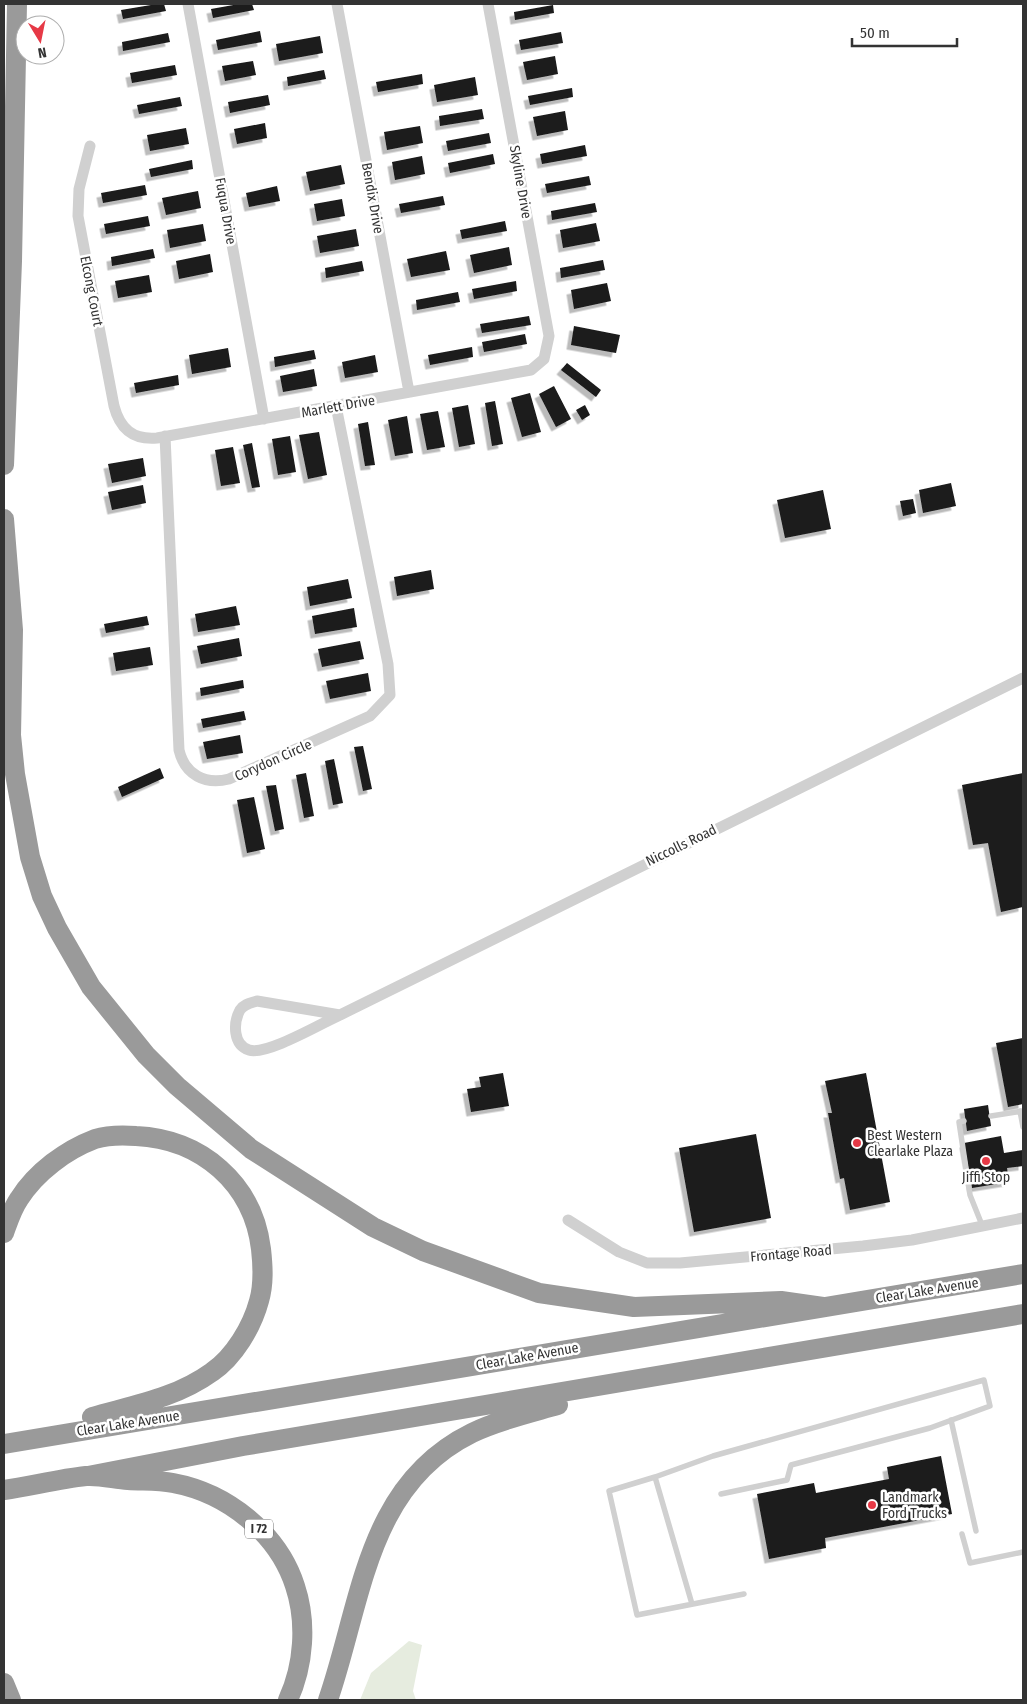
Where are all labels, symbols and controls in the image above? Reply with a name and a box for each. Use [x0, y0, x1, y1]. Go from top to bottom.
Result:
north arrow [15, 15, 65, 65]
scale bar [852, 15, 957, 47]
text: 50 m [860, 24, 890, 42]
text: N [37, 43, 48, 61]
street label: Skyline Drive [506, 144, 535, 220]
street label: Bendix Drive [358, 161, 387, 235]
street label: Fuqua Drive [211, 176, 240, 246]
street label: Elcong Court [76, 254, 107, 328]
street label: Marlett Drive [300, 392, 376, 421]
street label: Corydon Circle [232, 736, 314, 785]
street label: Niccolls Road [643, 821, 719, 870]
place label: Best Western Clearlake Plaza [867, 1127, 953, 1160]
marker: Best Western Clearlake Plaza [851, 1137, 863, 1149]
marker: Jiffi Stop [980, 1155, 992, 1167]
place label: Jiffi Stop [962, 1169, 1010, 1186]
street label: Frontage Road [750, 1241, 832, 1266]
street label: Clear Lake Avenue [874, 1274, 980, 1307]
street label: Clear Lake Avenue [474, 1339, 580, 1374]
street label: Clear Lake Avenue [75, 1407, 181, 1440]
place label: Landmark Ford Trucks [882, 1489, 947, 1522]
marker: Landmark Ford Trucks [866, 1499, 878, 1511]
road number: I 72 [245, 1520, 273, 1538]

